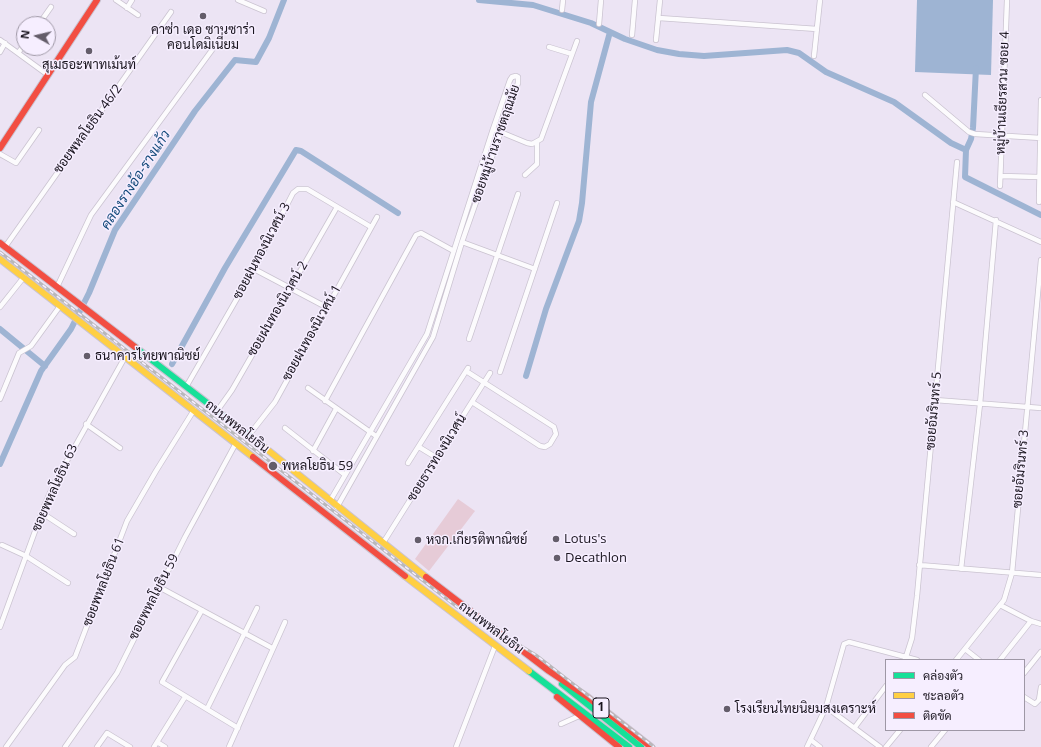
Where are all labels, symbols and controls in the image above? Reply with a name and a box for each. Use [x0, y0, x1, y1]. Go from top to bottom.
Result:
marker: คาซ่า เดอ ซานซาร่า คอนโดมิเนี่ยม [198, 11, 208, 21]
north arrow [16, 16, 56, 56]
place label: คาซ่า เดอ ซานซาร่า คอนโดมิเนี่ยม [151, 22, 255, 53]
text: N [17, 29, 33, 40]
street label: หมู่บ้านเธียรสวน ซอย 4 [993, 31, 1013, 155]
marker: สุเมธอะพาทเม้นท์ [84, 46, 94, 56]
place label: สุเมธอะพาทเม้นท์ [42, 57, 136, 73]
street label: ซอยพหลโยธิน 46/2 [50, 81, 126, 177]
street label: ซอยหมู่บ้านราชตฤณมัย [468, 83, 524, 205]
water label: คลองรางอ้อ-รางแก้ว [98, 127, 174, 233]
street label: ซอยฝนทองนิเวศน์ 3 [230, 200, 294, 302]
street label: ซอยฝนทองนิเวศน์ 2 [244, 259, 312, 359]
street label: ซอยฝนทองนิเวศน์ 1 [279, 282, 345, 384]
place label: ธนาคารไทยพาณิชย์ [95, 348, 200, 364]
marker: ธนาคารไทยพาณิชย์ [82, 351, 92, 361]
street label: ซอยอัมรินทร์ 5 [923, 371, 945, 451]
street label: ถนนพหลโยธิน [202, 397, 272, 457]
street label: ซอยธารทองนิเวศน์ [404, 412, 470, 504]
street label: ซอยอัมรินทร์ 3 [1010, 429, 1032, 509]
street label: ซอยพหลโยธิน 63 [29, 442, 81, 534]
place label: พหลโยธิน 59 [282, 458, 353, 474]
marker: พหลโยธิน 59 [267, 460, 279, 472]
place label: Lotus's [564, 531, 606, 547]
place label: หจก.เกียรติพาณิชย์ [426, 532, 527, 548]
marker: Lotus's [551, 534, 561, 544]
street label: ซอยพหลโยธิน 61 [80, 535, 128, 629]
marker: หจก.เกียรติพาณิชย์ [413, 535, 423, 545]
place label: Decathlon [565, 550, 627, 566]
street label: ซอยพหลโยธิน 59 [126, 552, 182, 642]
marker: Decathlon [552, 553, 562, 563]
street label: ถนนพหลโยธิน [456, 599, 526, 657]
legend [885, 659, 1025, 731]
text: คล่องตัว [923, 667, 963, 684]
text: ชะลอตัว [923, 687, 964, 704]
road number: 1 [593, 698, 609, 718]
place label: โรงเรียนไทยนิยมสงเคราะห์ [735, 701, 876, 717]
marker: โรงเรียนไทยนิยมสงเคราะห์ [722, 704, 732, 714]
text: ติดขัด [923, 707, 952, 724]

